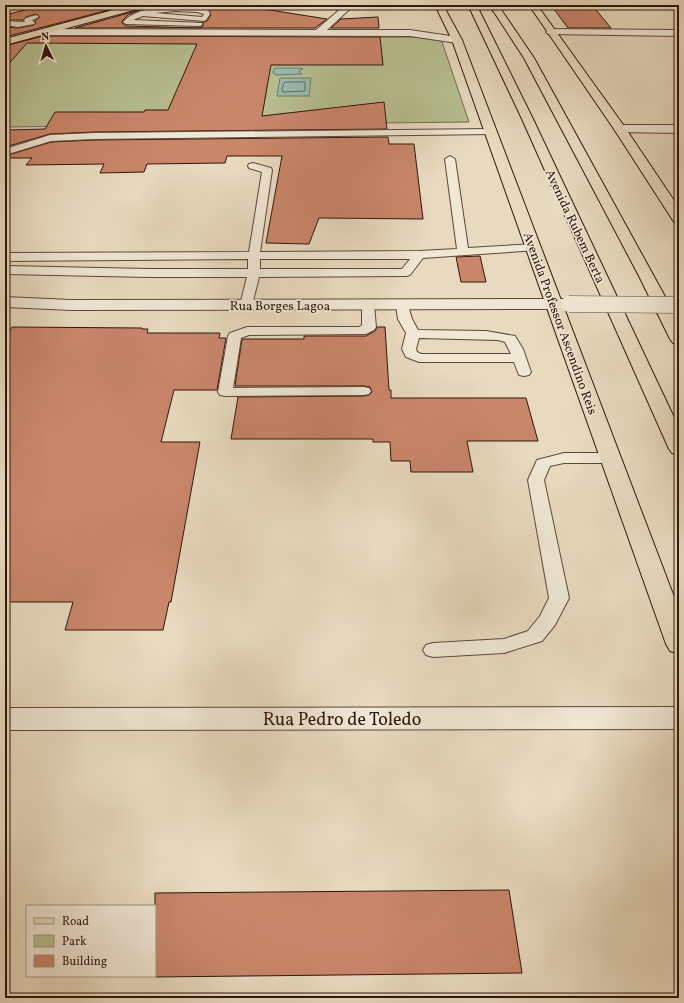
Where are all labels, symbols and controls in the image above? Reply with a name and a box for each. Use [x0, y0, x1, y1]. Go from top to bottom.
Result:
north arrow [26, 26, 66, 66]
text: N [41, 30, 50, 45]
street label: Avenida Rubem Berta [540, 167, 608, 287]
street label: Avenida Professor Ascendino Reis [518, 230, 601, 418]
street label: Rua Borges Lagoa [230, 298, 330, 316]
street label: Rua Pedro de Toledo [263, 708, 421, 733]
legend [26, 905, 156, 977]
text: Road [62, 914, 89, 930]
text: Park [62, 934, 87, 950]
text: Building [62, 954, 107, 970]

